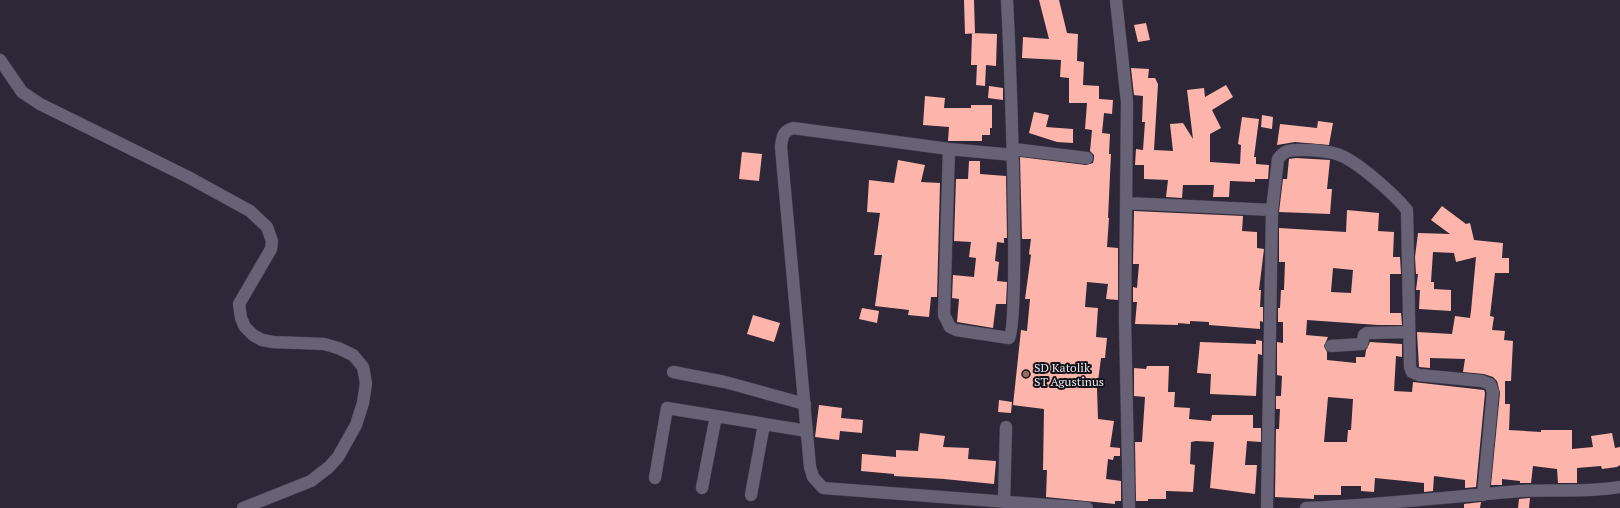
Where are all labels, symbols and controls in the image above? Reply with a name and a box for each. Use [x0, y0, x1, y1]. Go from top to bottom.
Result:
place label: SD Katolik ST Agustinus [1034, 360, 1104, 389]
marker: SD Katolik ST Agustinus [1021, 369, 1031, 379]

